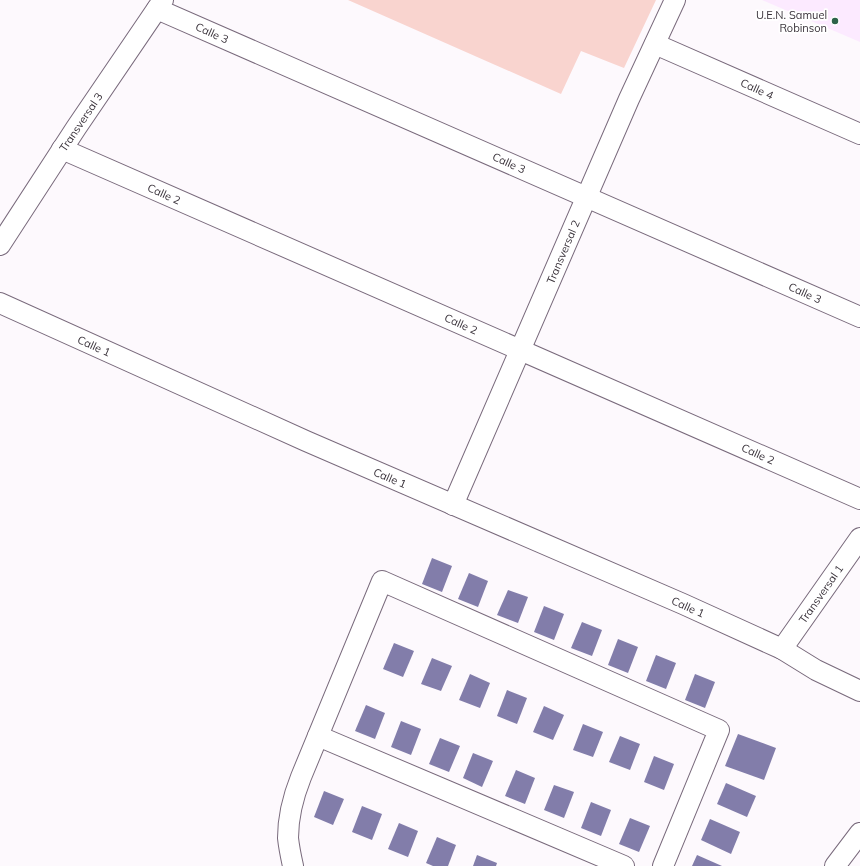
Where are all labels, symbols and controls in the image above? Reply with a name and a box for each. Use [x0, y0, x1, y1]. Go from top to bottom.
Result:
place label: U.E.N. Samuel Robinson [756, 8, 827, 35]
marker: U.E.N. Samuel Robinson [830, 16, 840, 26]
street label: Calle 3 [193, 20, 231, 46]
street label: Calle 4 [738, 76, 776, 103]
street label: Transversal 3 [56, 90, 106, 154]
street label: Calle 3 [490, 150, 528, 176]
street label: Calle 2 [145, 181, 183, 208]
street label: Transversal 2 [543, 218, 583, 286]
street label: Calle 3 [786, 280, 824, 306]
street label: Calle 2 [442, 311, 480, 338]
street label: Calle 1 [75, 333, 113, 359]
street label: Calle 2 [739, 441, 777, 468]
street label: Calle 1 [371, 465, 409, 491]
street label: Transversal 1 [796, 562, 846, 626]
street label: Calle 1 [669, 594, 707, 620]

